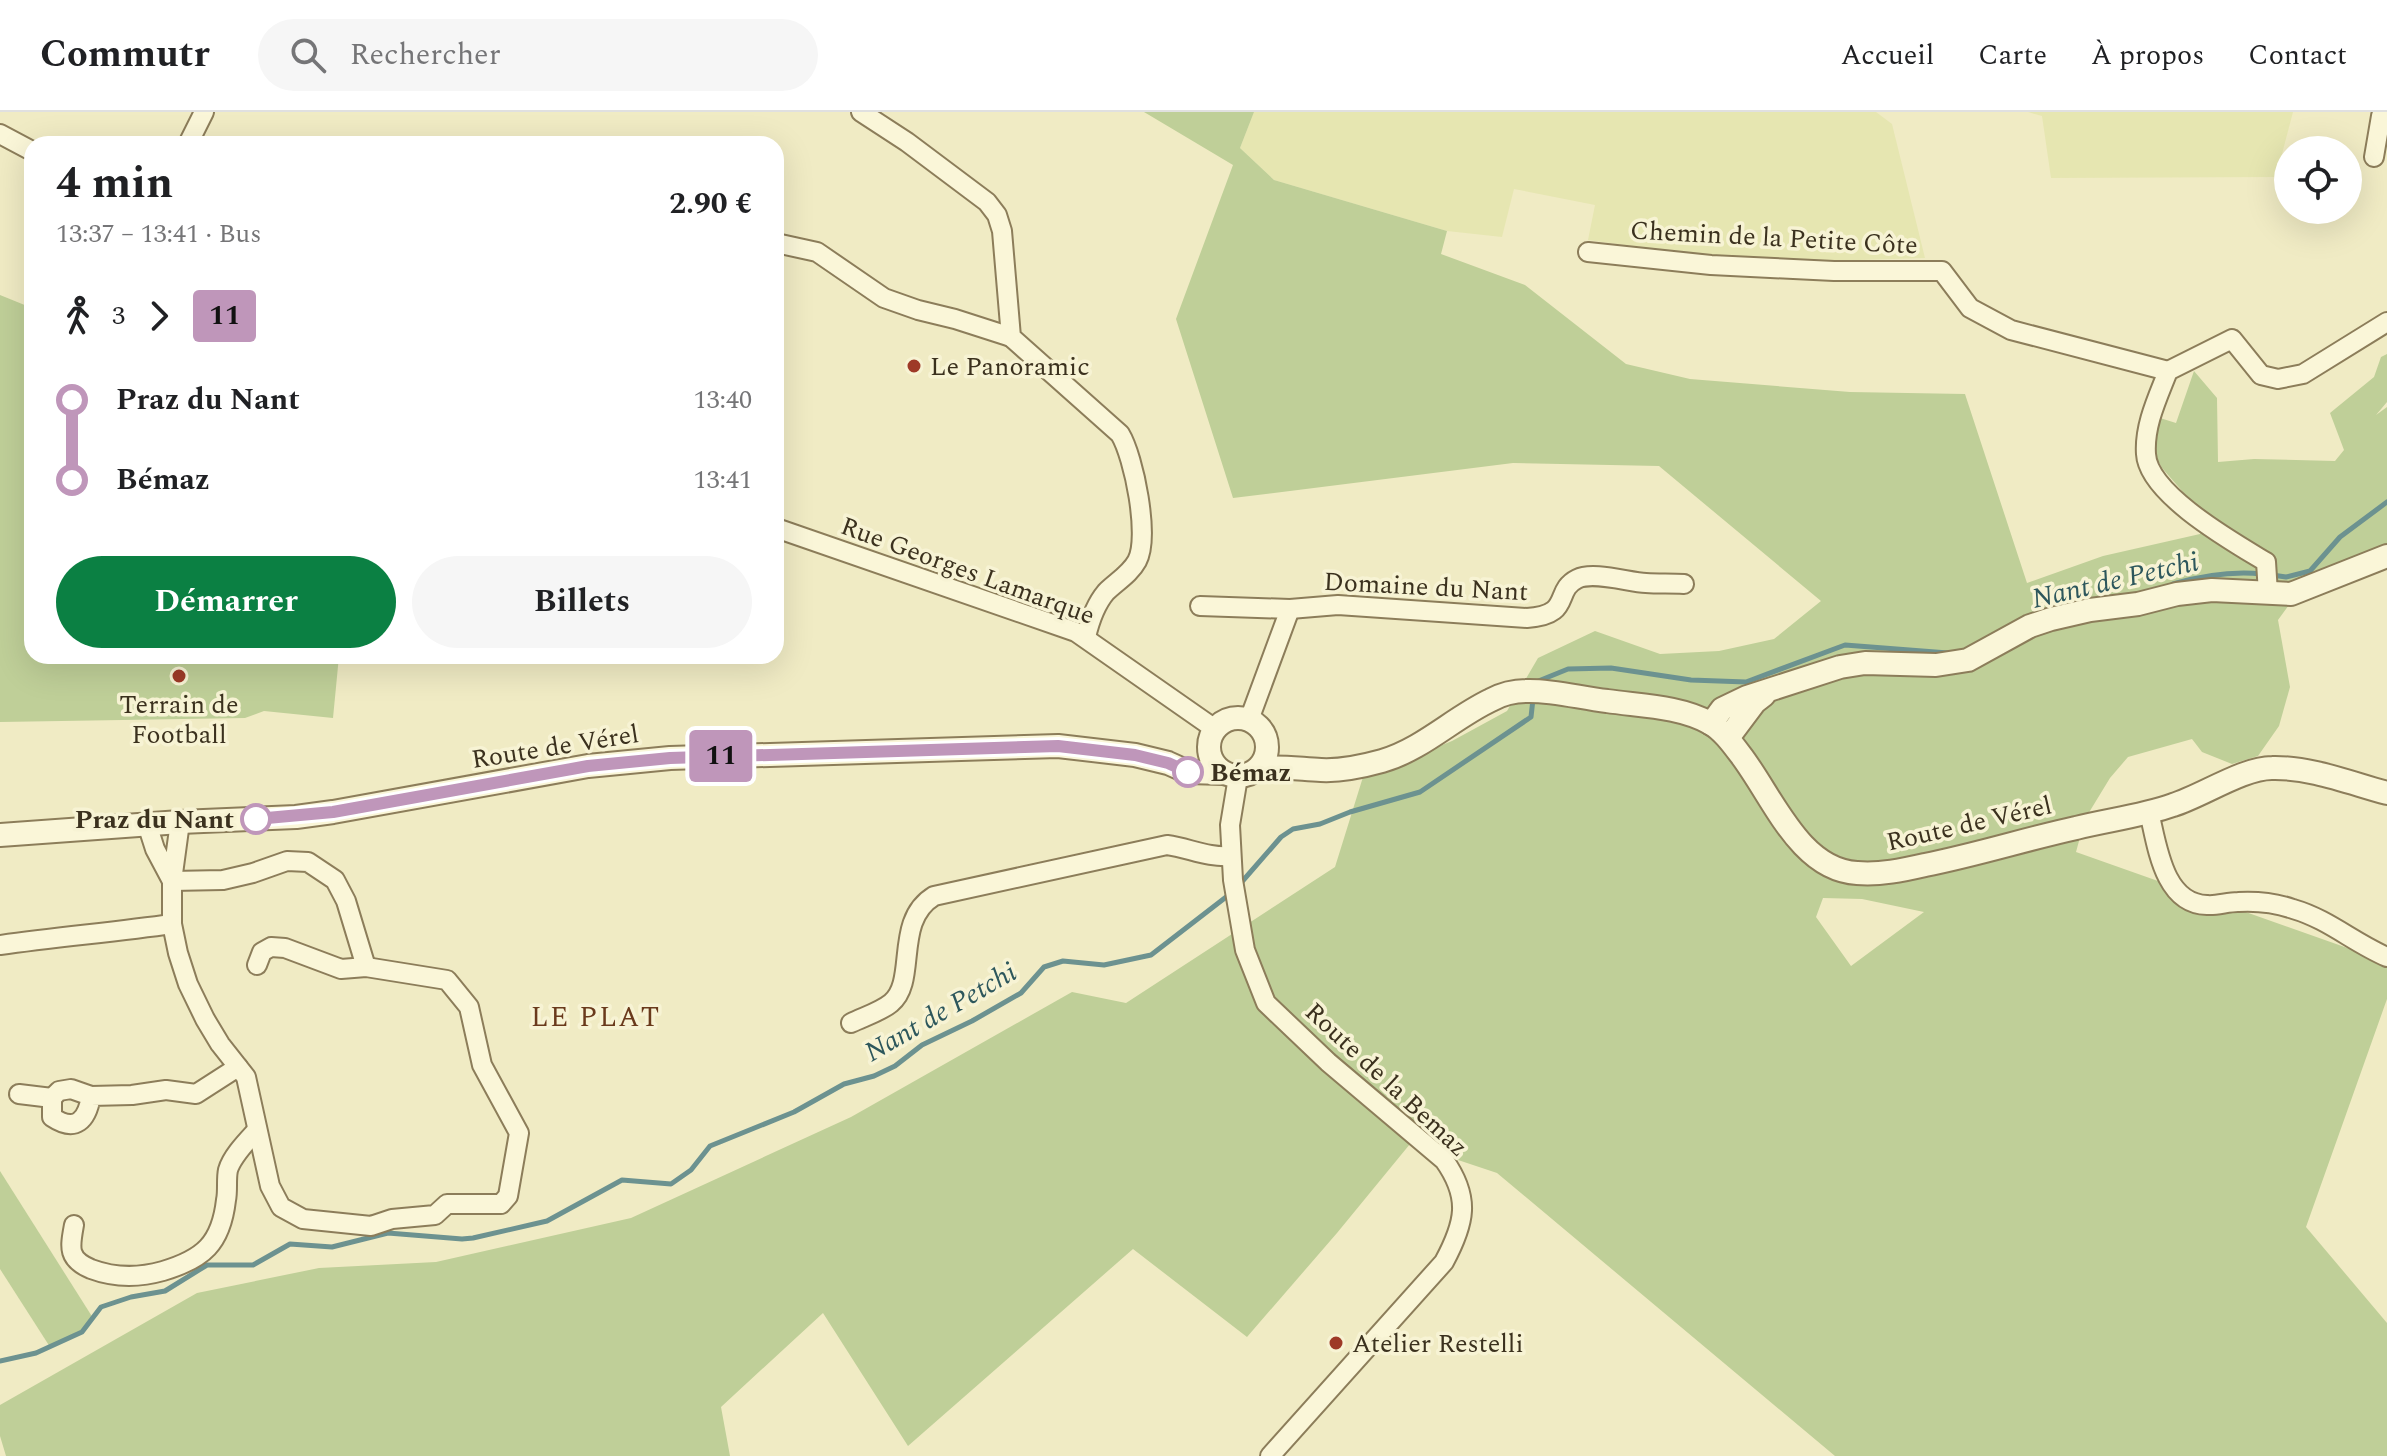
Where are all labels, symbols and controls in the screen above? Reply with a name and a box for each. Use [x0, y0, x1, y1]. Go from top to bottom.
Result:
search box [258, 19, 818, 91]
text: Commutr [40, 26, 210, 84]
text: Rechercher [350, 32, 501, 78]
icon: search [286, 33, 330, 77]
text: Accueil [1841, 34, 1934, 77]
text: Carte [1978, 34, 2047, 77]
text: À propos [2091, 34, 2204, 77]
text: Contact [2248, 34, 2347, 77]
map controls [2274, 136, 2362, 224]
button: locate [2274, 136, 2362, 224]
text: 4 min [56, 150, 173, 217]
text: 2.90 € [669, 181, 752, 227]
street label: Chemin de la Petite Côte [1629, 210, 1919, 266]
text: 13:37 – 13:41 · Bus [56, 214, 261, 254]
icon: walk [56, 294, 100, 338]
icon: forward [137, 294, 181, 338]
text: 11 [209, 294, 240, 337]
text: 3 [112, 296, 125, 336]
place label: Le Panoramic [930, 347, 1090, 387]
marker: Le Panoramic [905, 357, 923, 375]
text: Praz du Nant [116, 377, 300, 423]
text: 13:40 [693, 380, 752, 420]
text: Bémaz [116, 457, 210, 503]
text: 13:41 [693, 460, 752, 500]
street label: Rue Georges Lamarque [835, 506, 1100, 636]
water label: Nant de Petchi [2028, 540, 2203, 621]
button: Démarrer [56, 556, 396, 648]
button: Billets [412, 556, 752, 648]
street label: Domaine du Nant [1323, 562, 1529, 612]
marker: Terrain de Football [170, 667, 188, 685]
place label: Terrain de Football [119, 685, 239, 755]
street label: Route de Vérel [469, 714, 642, 780]
line badge: 11 [685, 730, 757, 782]
text: 11 [705, 734, 737, 777]
place label: Bémaz [1210, 753, 1291, 793]
marker: Bémaz [1173, 757, 1203, 787]
street label: Route de Vérel [1882, 786, 2056, 862]
place label: Praz du Nant [75, 800, 234, 840]
marker: Praz du Nant [241, 804, 271, 834]
water label: Nant de Petchi [856, 951, 1025, 1073]
street label: Route de la Bemaz [1295, 993, 1477, 1167]
district label: LE PLAT [531, 996, 661, 1039]
place label: Atelier Restelli [1352, 1324, 1524, 1364]
marker: Atelier Restelli [1327, 1334, 1345, 1352]

